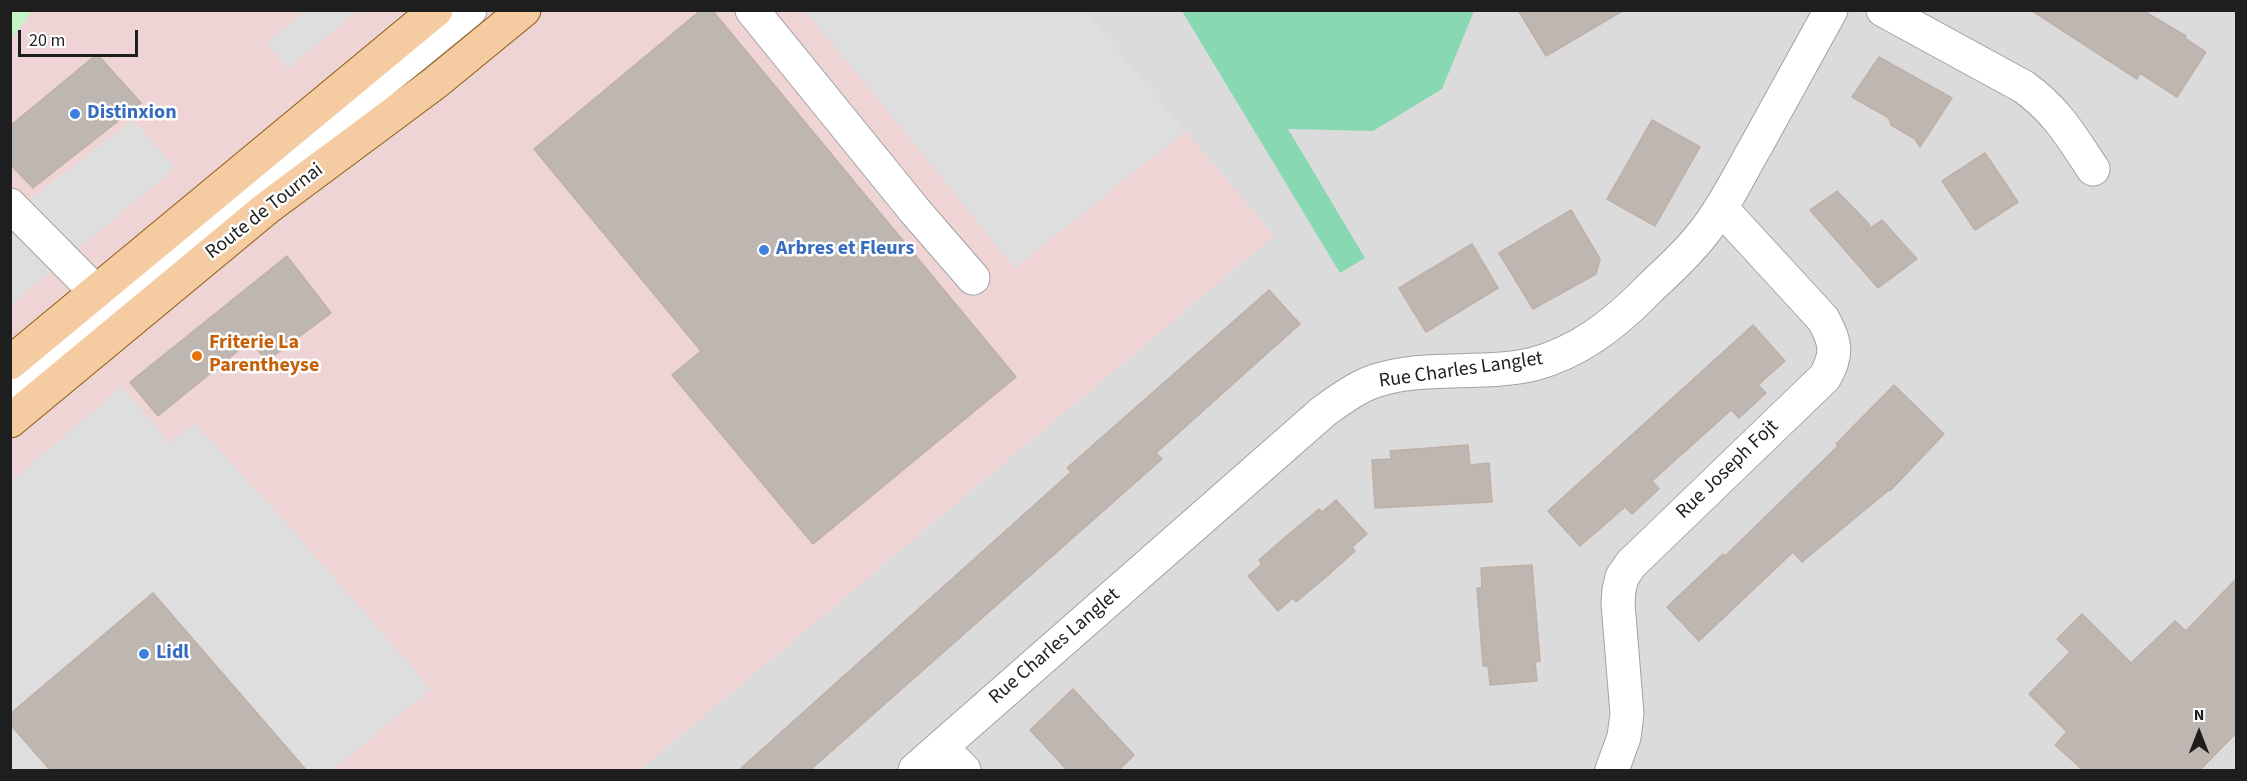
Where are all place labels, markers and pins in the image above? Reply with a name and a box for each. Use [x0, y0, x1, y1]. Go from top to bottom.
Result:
place label: Distinxion [87, 102, 177, 126]
marker: Distinxion [68, 107, 82, 121]
place label: Arbres et Fleurs [776, 238, 914, 262]
marker: Arbres et Fleurs [757, 243, 771, 257]
place label: Friterie La Parentheyse [209, 332, 319, 379]
marker: Friterie La Parentheyse [190, 349, 204, 363]
place label: Lidl [156, 642, 189, 666]
marker: Lidl [137, 647, 151, 661]

